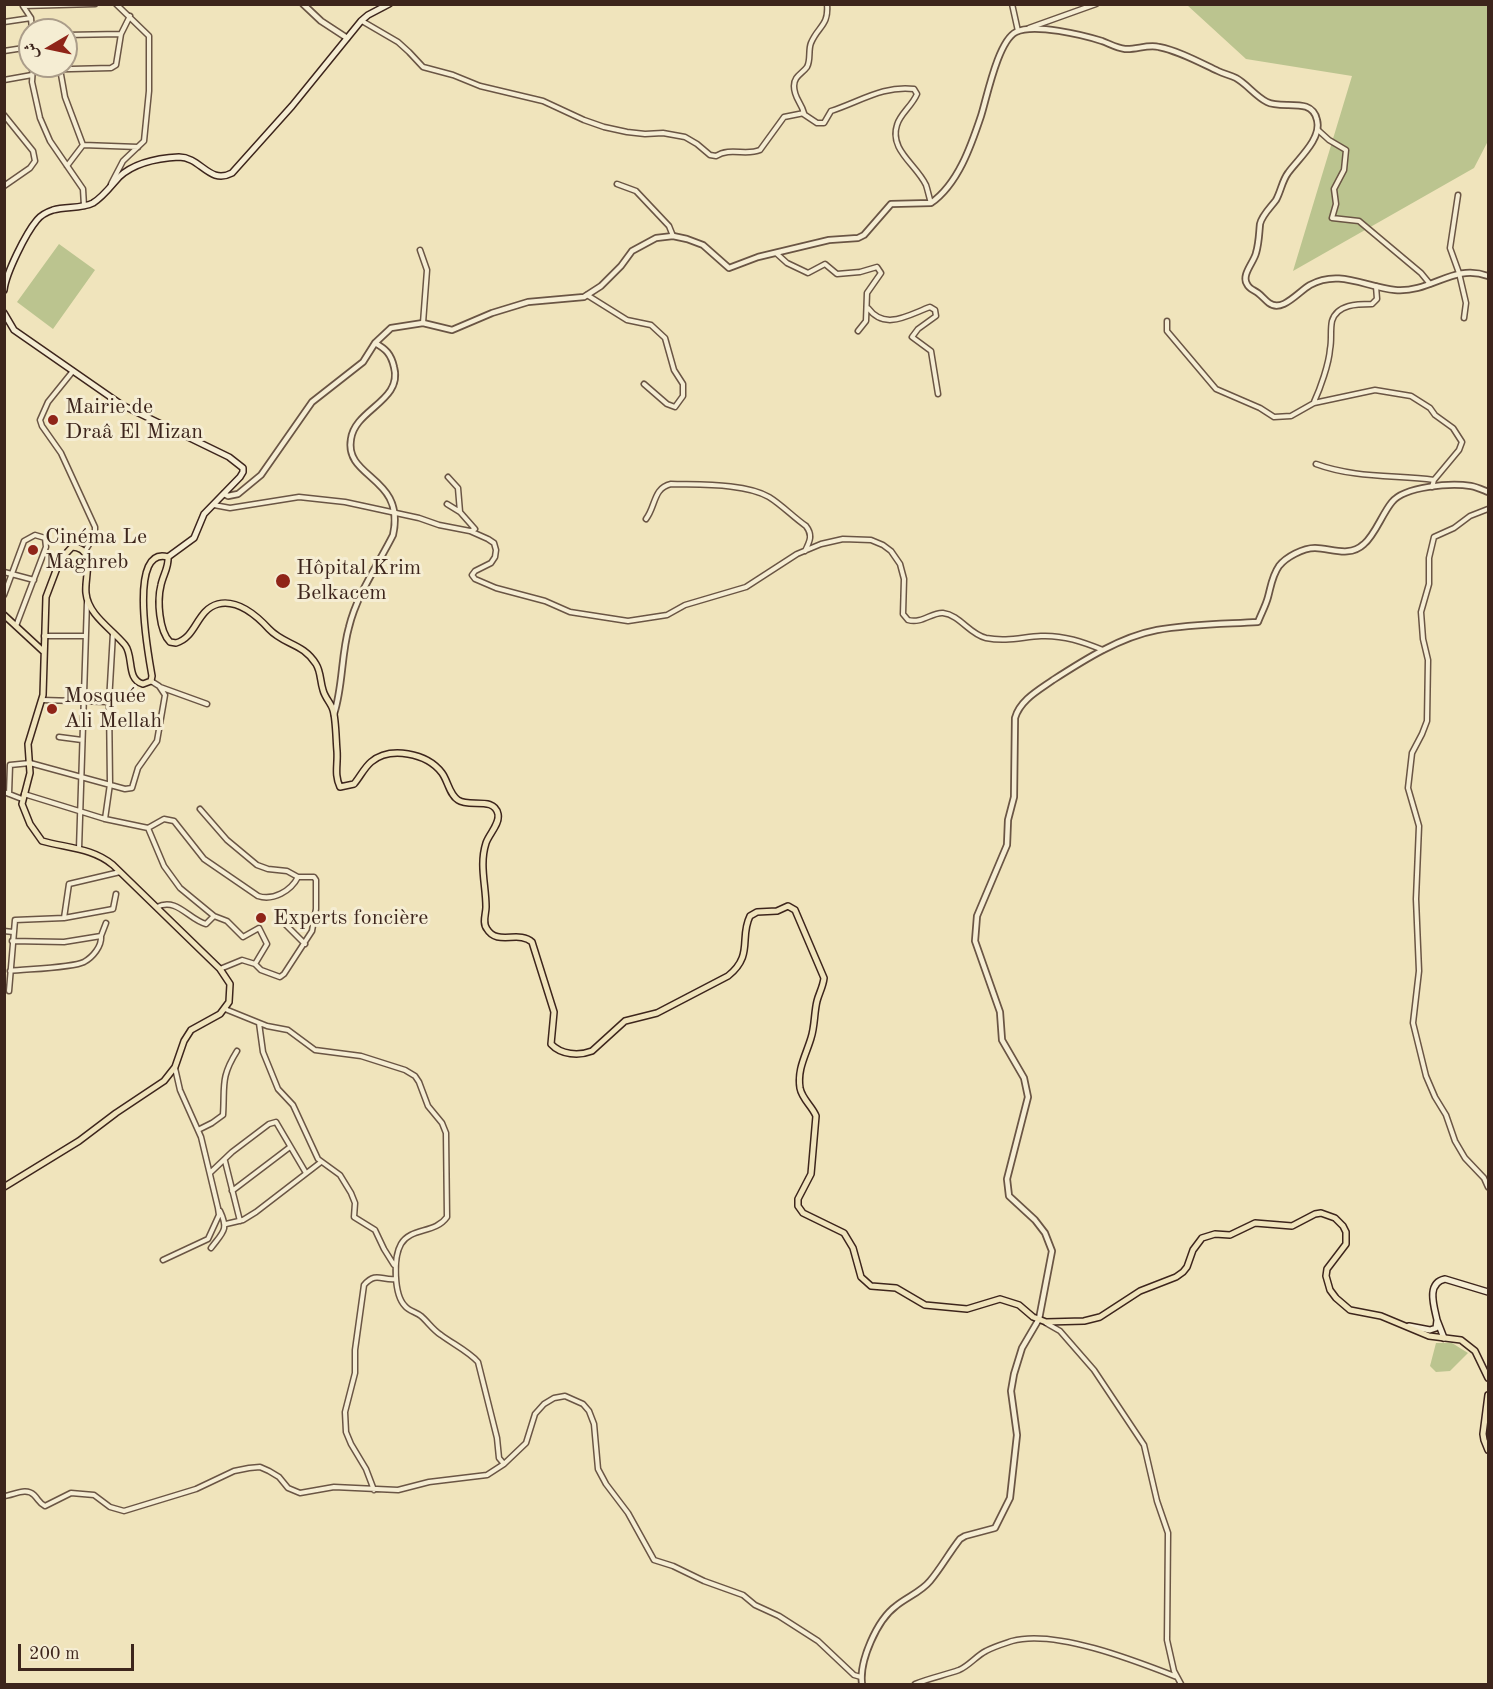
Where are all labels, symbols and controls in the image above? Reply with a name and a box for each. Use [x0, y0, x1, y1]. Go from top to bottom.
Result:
north arrow [18, 18, 78, 78]
text: ش [23, 41, 41, 60]
place label: Mairie de Draâ El Mizan [65, 394, 203, 446]
marker: Mairie de Draâ El Mizan [46, 413, 60, 427]
place label: Cinéma Le Maghreb [45, 524, 147, 576]
marker: Cinéma Le Maghreb [26, 543, 40, 557]
place label: Hôpital Krim Belkacem [296, 555, 421, 606]
marker: Hôpital Krim Belkacem [274, 572, 292, 590]
place label: Mosquée Ali Mellah [64, 683, 162, 734]
marker: Mosquée Ali Mellah [45, 702, 59, 716]
place label: Experts foncière [273, 905, 428, 931]
marker: Experts foncière [254, 911, 268, 925]
scale bar [21, 1632, 136, 1670]
text: 200 m [29, 1645, 80, 1663]

